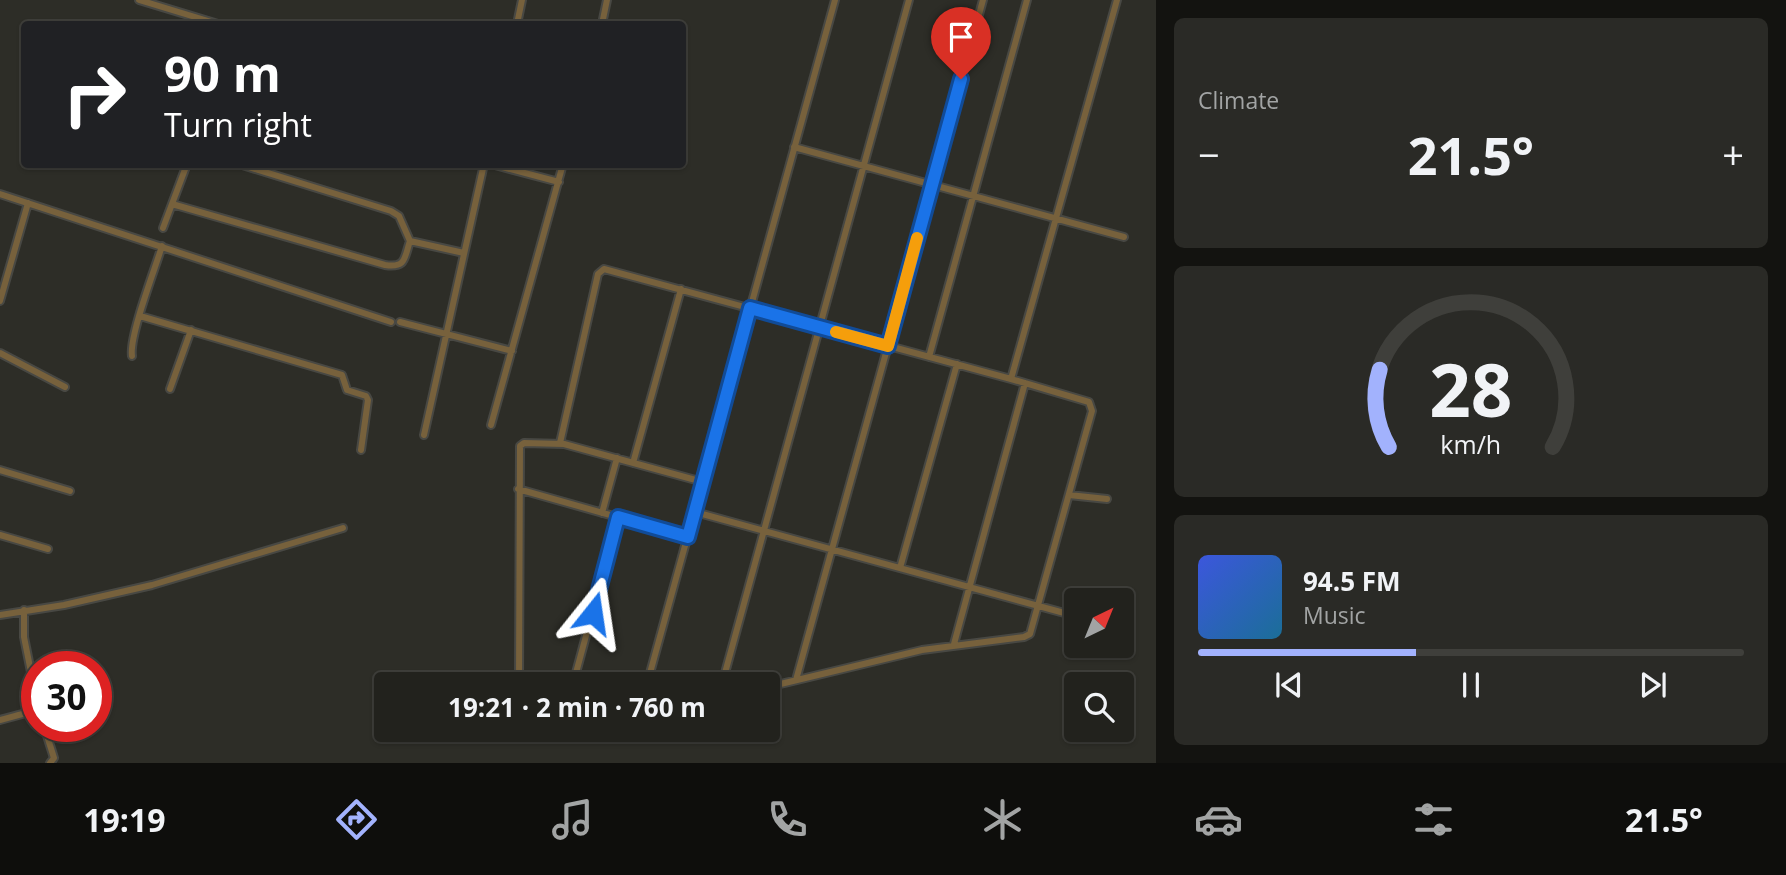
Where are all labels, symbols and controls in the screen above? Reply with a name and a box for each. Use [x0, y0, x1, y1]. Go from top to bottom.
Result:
pin [931, 7, 991, 79]
icon: arrive [942, 18, 980, 56]
text: 90 m [164, 40, 281, 106]
icon: right [49, 49, 140, 140]
text: Climate [1198, 84, 1279, 116]
text: Turn right [164, 103, 312, 146]
text: 21.5° [1408, 119, 1534, 190]
text: − [1198, 128, 1220, 180]
text: + [1722, 128, 1744, 180]
text: 28 [1429, 340, 1513, 439]
text: km/h [1441, 427, 1501, 461]
text: 94.5 FM [1303, 563, 1401, 599]
position arrow [556, 576, 630, 650]
north arrow [1064, 588, 1134, 658]
map controls [1064, 588, 1134, 742]
text: Music [1303, 599, 1366, 631]
speed limit sign: 30 [21, 651, 112, 742]
icon: previous [1270, 666, 1308, 704]
icon: pause [1452, 666, 1490, 704]
icon: next [1634, 666, 1672, 704]
button: search [1064, 672, 1134, 742]
text: 19:21 · 2 min · 760 m [448, 689, 706, 725]
icon: directions [332, 795, 381, 844]
icon: music [548, 795, 597, 844]
icon: phone [763, 795, 812, 844]
icon: climate [978, 795, 1027, 844]
icon: car [1194, 795, 1243, 844]
icon: filters [1409, 795, 1458, 844]
text: 19:19 [83, 798, 166, 841]
text: 21.5° [1625, 798, 1703, 841]

